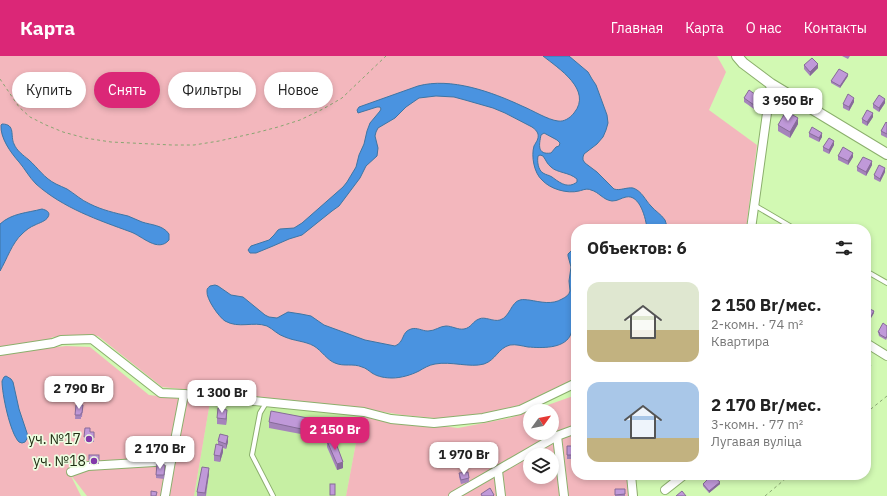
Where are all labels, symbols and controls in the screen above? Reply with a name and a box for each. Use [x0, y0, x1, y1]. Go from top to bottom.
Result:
text: Карта [20, 16, 75, 40]
text: Главная [611, 19, 663, 37]
text: Карта [685, 19, 724, 37]
text: О нас [746, 19, 782, 37]
text: Контакты [804, 19, 867, 37]
chip: Купить [12, 72, 86, 108]
chip: Снять [94, 72, 160, 108]
chip: Фильтры [168, 72, 256, 108]
chip: Новое [264, 72, 333, 108]
pin: 3 950 Br [747, 88, 829, 122]
text: 3 950 Br [762, 92, 814, 109]
text: Объектов: 6 [587, 237, 687, 259]
icon: filters [833, 237, 855, 259]
text: 2 150 Br/мес. [711, 294, 821, 316]
icon: home [619, 298, 667, 346]
text: 2-комн. · 74 m² [711, 316, 803, 333]
text: Квартира [711, 333, 769, 350]
pin: 2 790 Br [38, 376, 120, 410]
text: 2 790 Br [53, 380, 105, 397]
pin: 1 300 Br [181, 380, 263, 414]
text: 1 300 Br [196, 384, 248, 401]
text: 2 170 Br/мес. [711, 394, 821, 416]
icon: home [619, 398, 667, 446]
north arrow [523, 404, 559, 440]
map controls [523, 404, 559, 484]
text: 3-комн. · 77 m² [711, 416, 803, 433]
pin: 2 150 Br [294, 417, 376, 451]
text: 2 150 Br [309, 421, 361, 438]
place label: уч. №17 [28, 430, 81, 448]
text: Лугавая вуліца [711, 433, 802, 450]
marker: уч. №17 [84, 434, 94, 444]
pin: 2 170 Br [119, 436, 201, 470]
text: 2 170 Br [134, 440, 186, 457]
pin: 1 970 Br [423, 442, 505, 476]
text: 1 970 Br [438, 446, 490, 463]
button: layers [523, 448, 559, 484]
place label: уч. №18 [33, 452, 86, 470]
marker: уч. №18 [89, 456, 99, 466]

